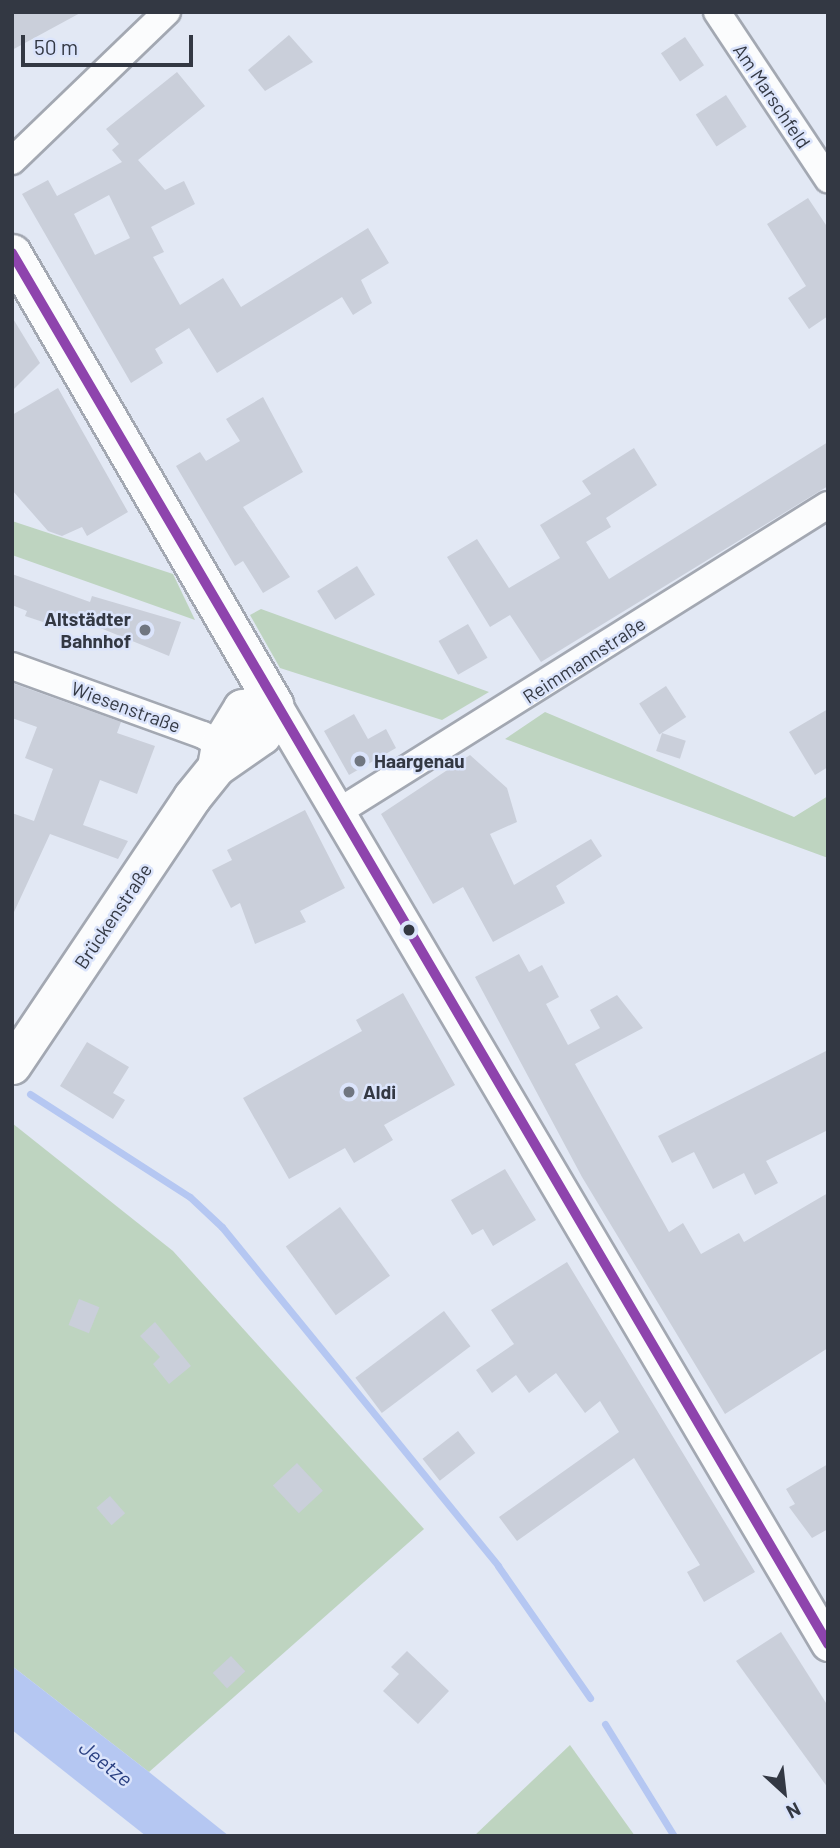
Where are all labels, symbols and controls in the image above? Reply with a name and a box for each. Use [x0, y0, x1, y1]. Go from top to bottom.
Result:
scale bar [24, 21, 196, 65]
text: 50 m [34, 34, 78, 59]
street label: Am Marschfeld [729, 39, 815, 153]
place label: Altstädter Bahnhof [44, 608, 131, 652]
street label: Reimmannstraße [518, 612, 650, 708]
marker: Altstädter Bahnhof [137, 622, 153, 638]
street label: Wiesenstraße [68, 677, 184, 737]
place label: Haargenau [374, 750, 465, 772]
marker: Haargenau [352, 753, 368, 769]
street label: Brückenstraße [69, 859, 157, 973]
unlabelled marker [402, 923, 416, 937]
place label: Aldi [363, 1081, 396, 1103]
marker: Aldi [341, 1084, 357, 1100]
water label: Jeetze [74, 1734, 138, 1792]
north arrow [749, 1757, 819, 1827]
text: N [783, 1798, 805, 1824]

